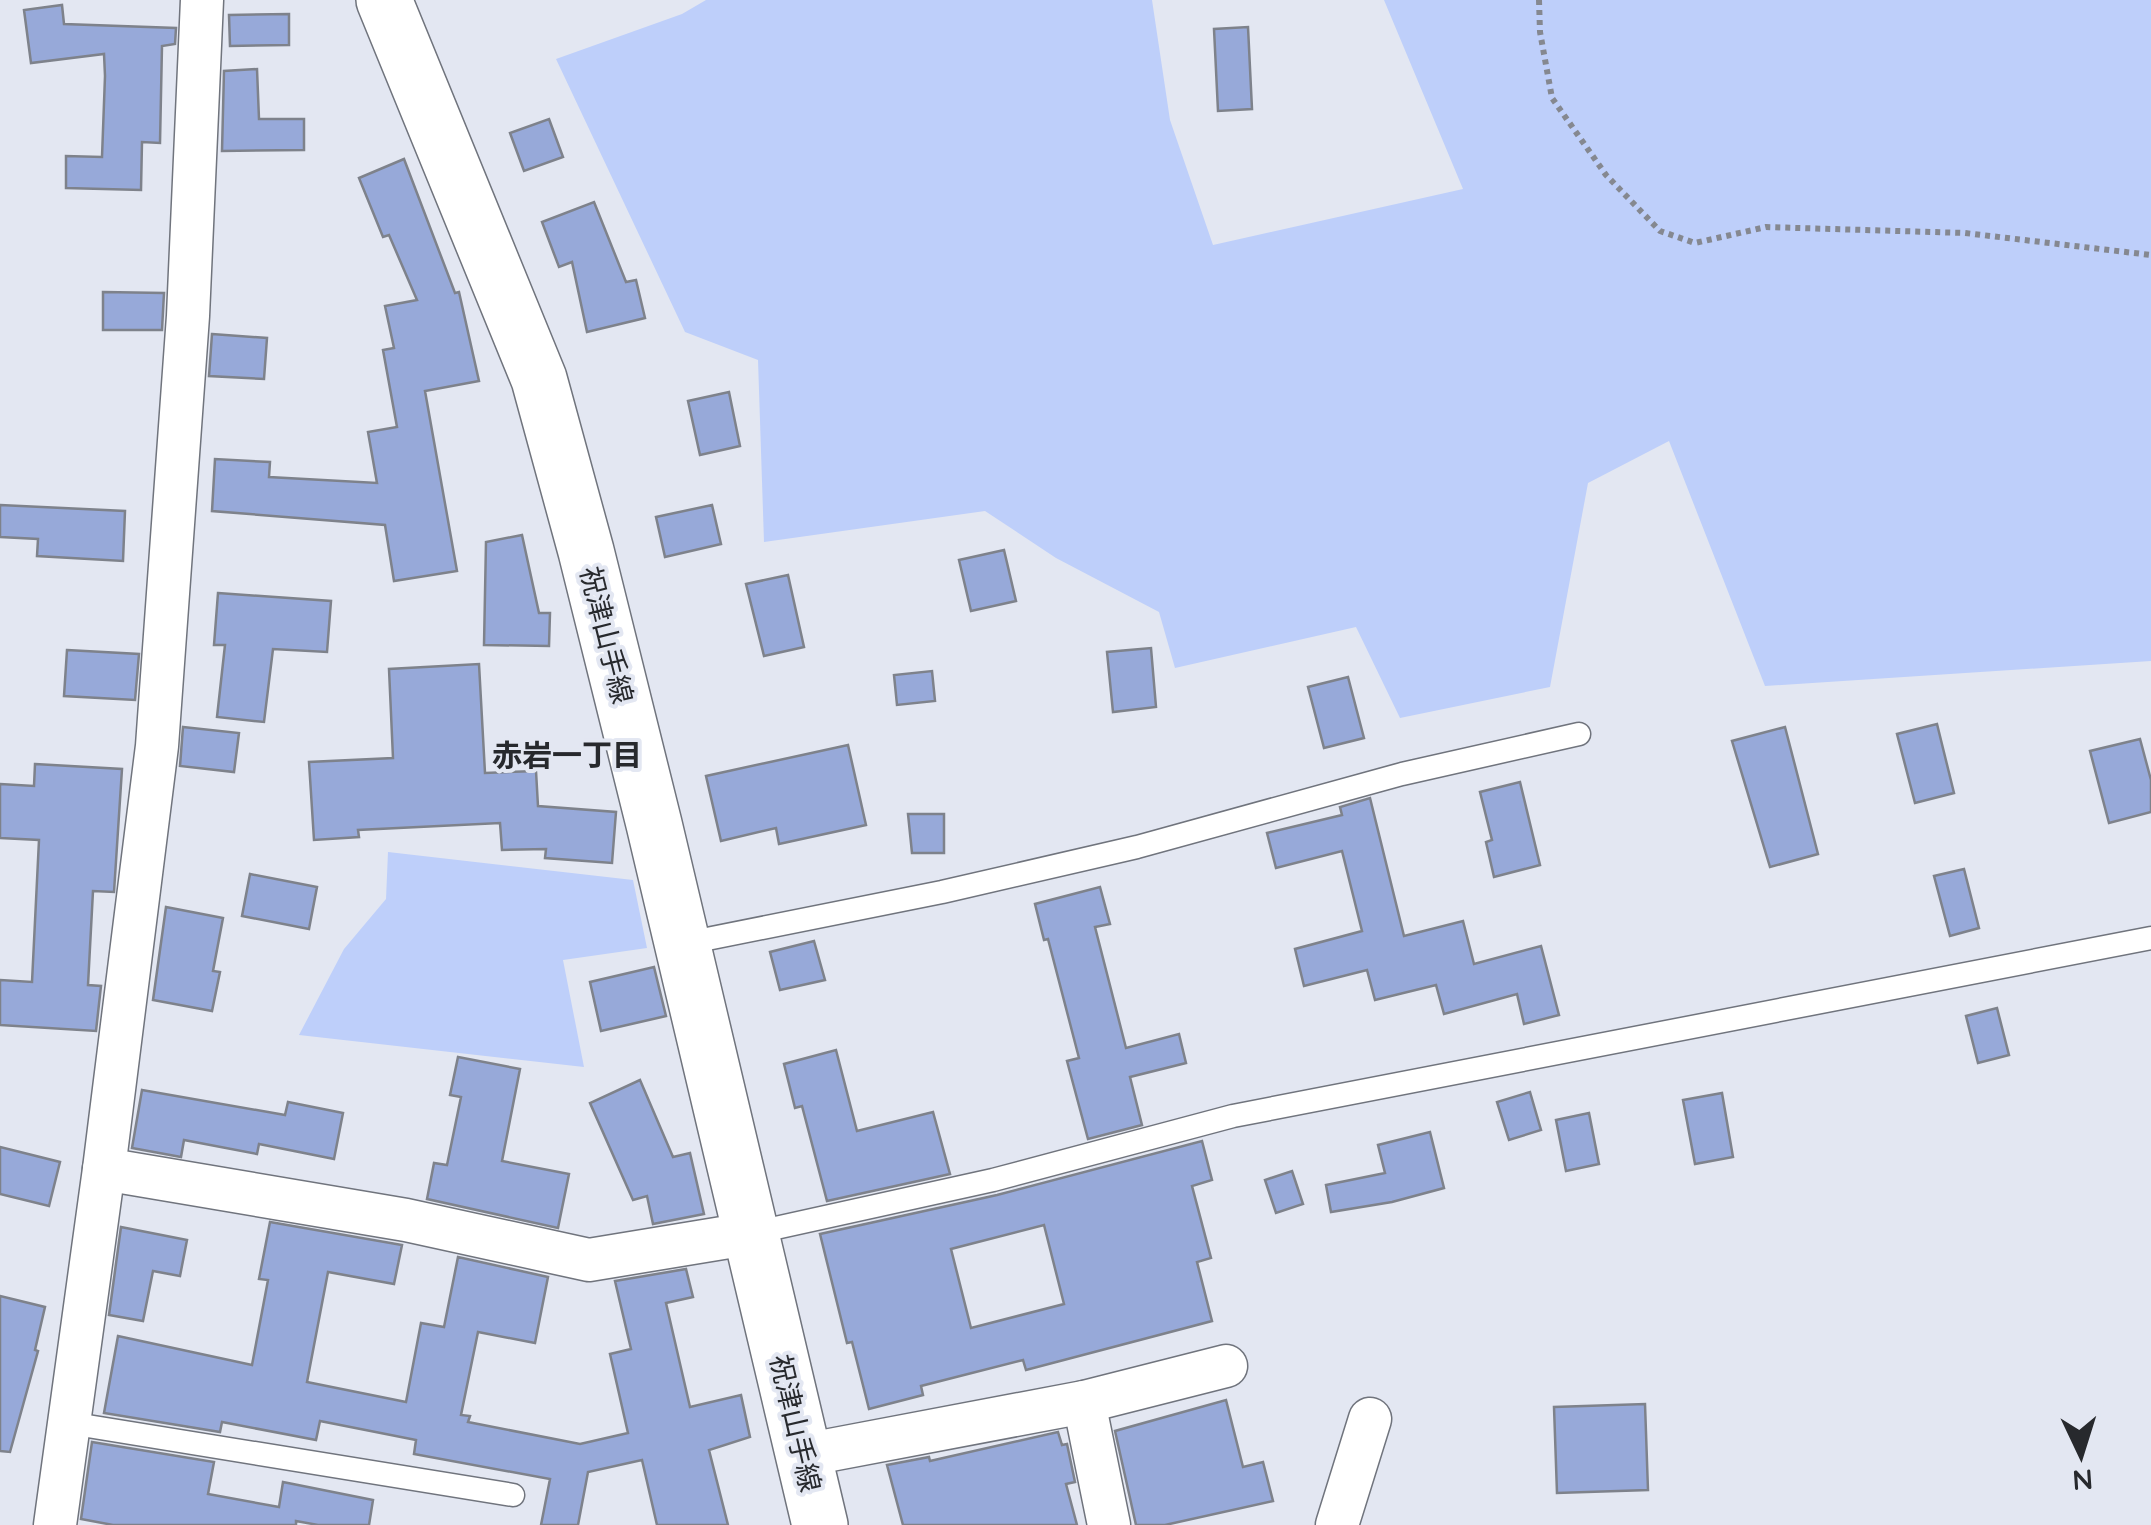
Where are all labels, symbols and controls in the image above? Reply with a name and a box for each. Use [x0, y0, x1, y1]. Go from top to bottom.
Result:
street label: 祝津山手線 [573, 563, 641, 707]
district label: 赤岩一丁目 [492, 736, 642, 774]
street label: 祝津山手線 [763, 1351, 829, 1495]
north arrow [2031, 1405, 2131, 1505]
text: N [2071, 1462, 2094, 1499]

